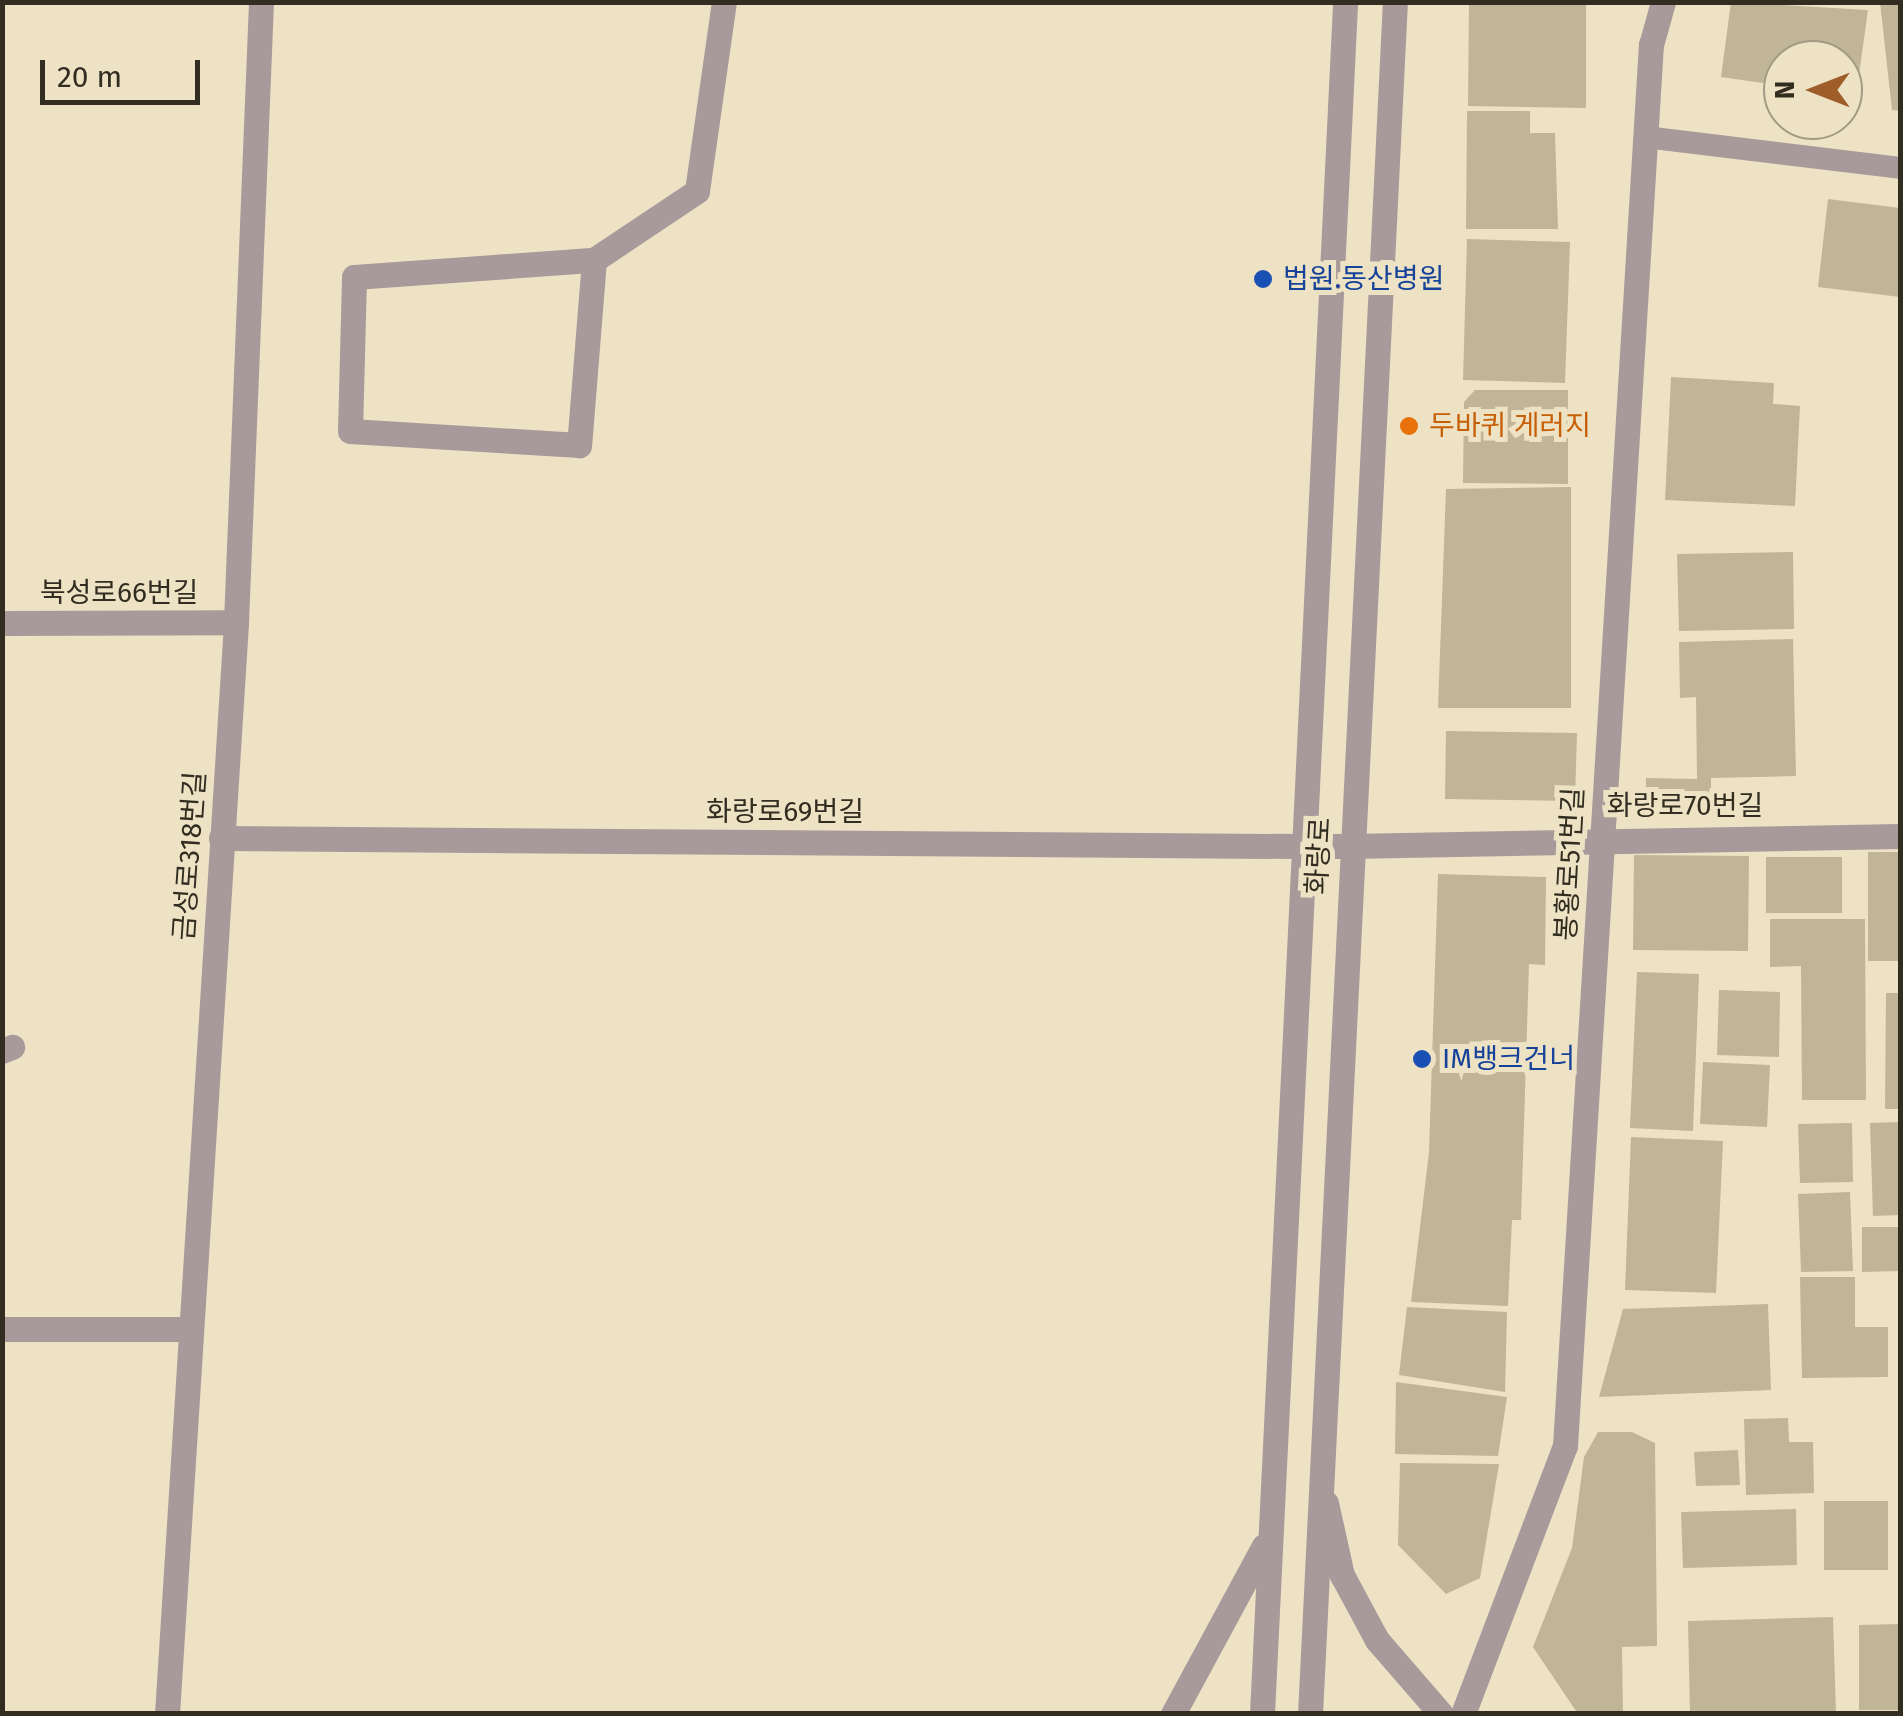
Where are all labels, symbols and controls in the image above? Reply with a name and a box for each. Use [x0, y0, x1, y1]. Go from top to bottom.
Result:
scale bar [45, 40, 205, 102]
north arrow [1763, 40, 1863, 140]
text: 20 m [57, 59, 122, 95]
text: N [1768, 81, 1801, 99]
place label: 법원.동산병원 [1283, 262, 1444, 296]
marker: 법원.동산병원 [1252, 268, 1274, 290]
place label: 두바퀴 게러지 [1429, 409, 1591, 443]
marker: 두바퀴 게러지 [1398, 415, 1420, 437]
street label: 북성로66번길 [40, 576, 198, 610]
street label: 금성로318번길 [167, 770, 213, 942]
street label: 봉황로51번길 [1549, 786, 1591, 942]
street label: 화랑로70번길 [1607, 789, 1763, 823]
street label: 화랑로69번길 [706, 795, 864, 829]
street label: 화랑로 [1300, 817, 1338, 895]
place label: IM뱅크건너 [1442, 1042, 1575, 1076]
marker: IM뱅크건너 [1411, 1048, 1433, 1070]

